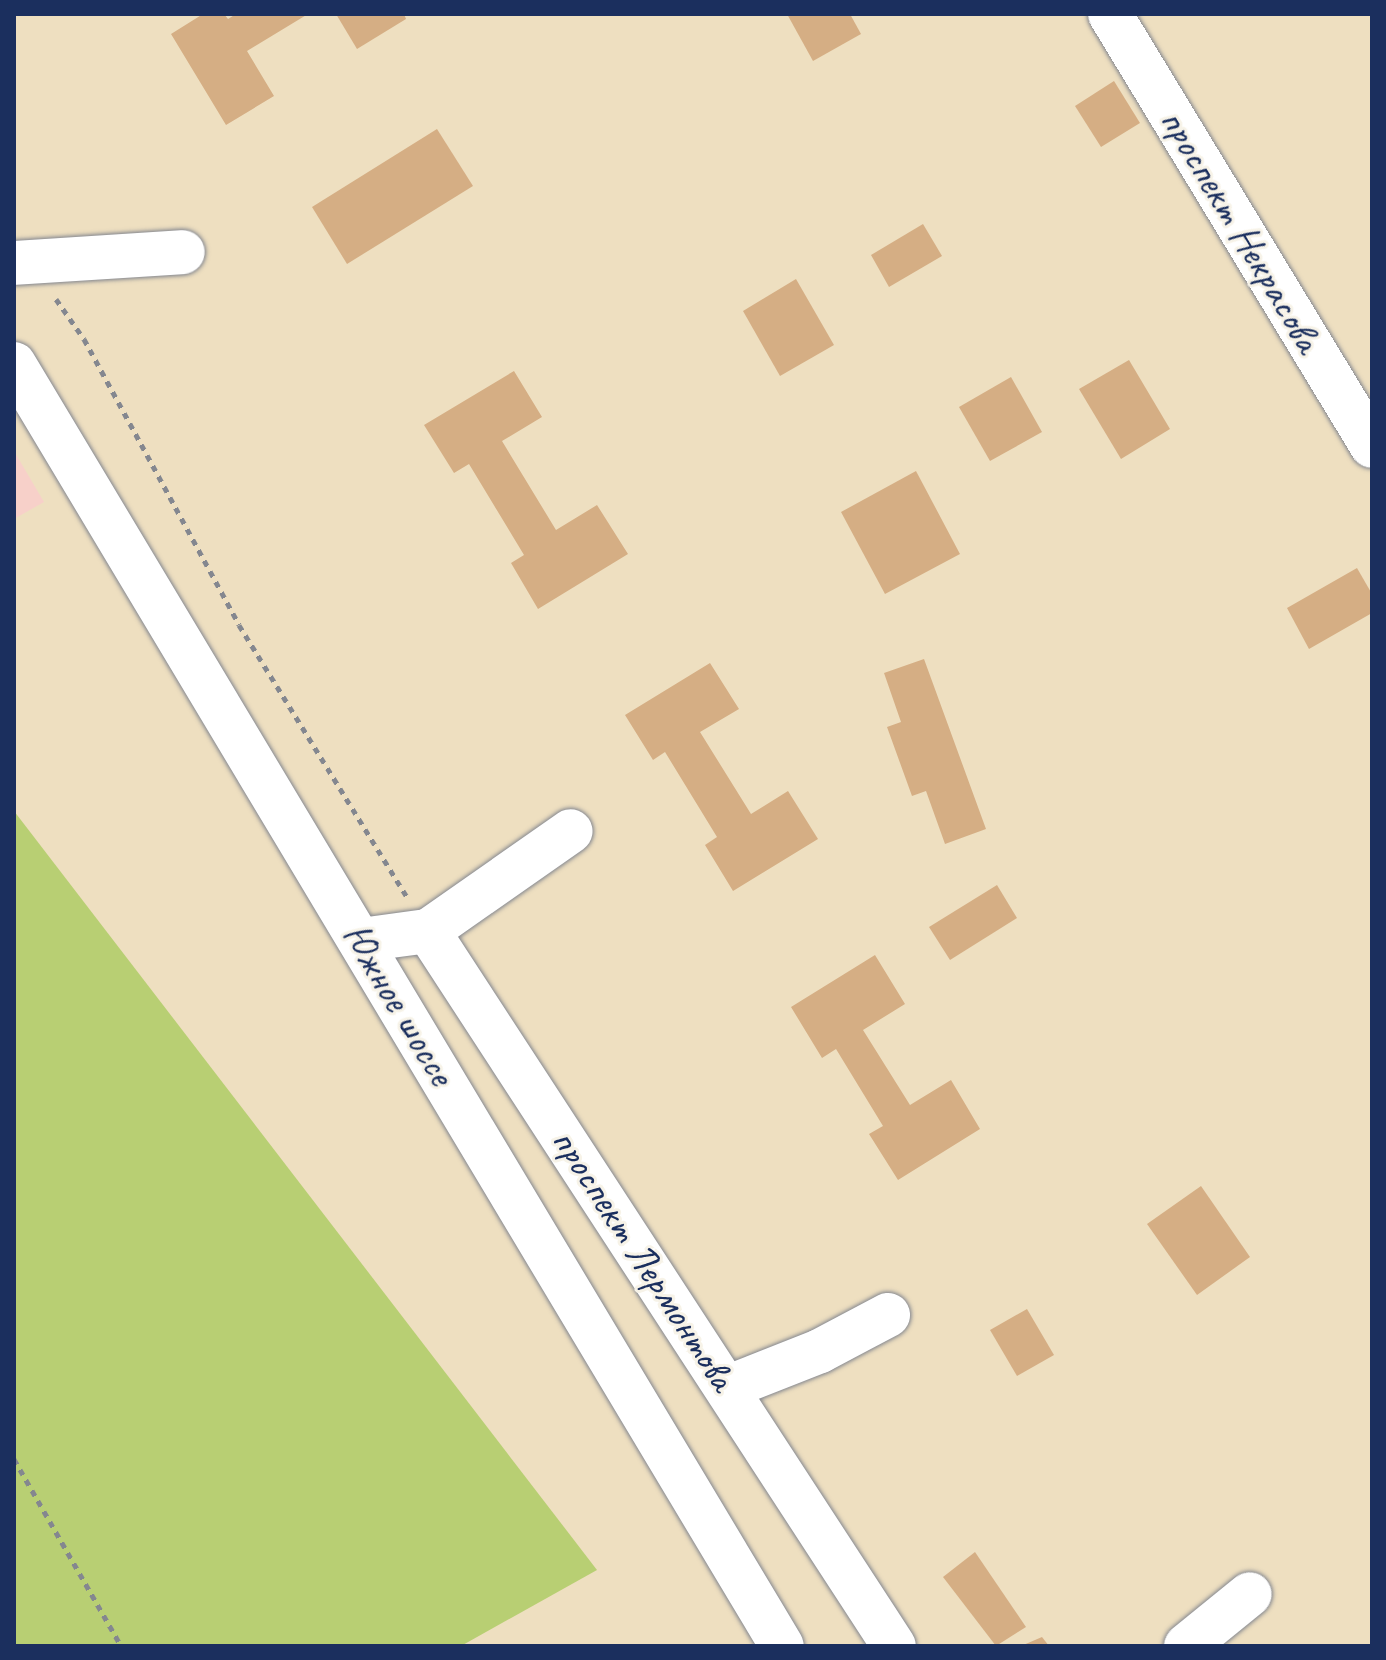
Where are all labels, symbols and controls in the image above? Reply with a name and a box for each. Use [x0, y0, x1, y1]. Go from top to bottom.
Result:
street label: проспект Некрасова [1150, 100, 1332, 360]
street label: Южное шоссе [331, 913, 467, 1095]
street label: проспект Лермонтова [541, 1118, 747, 1400]

